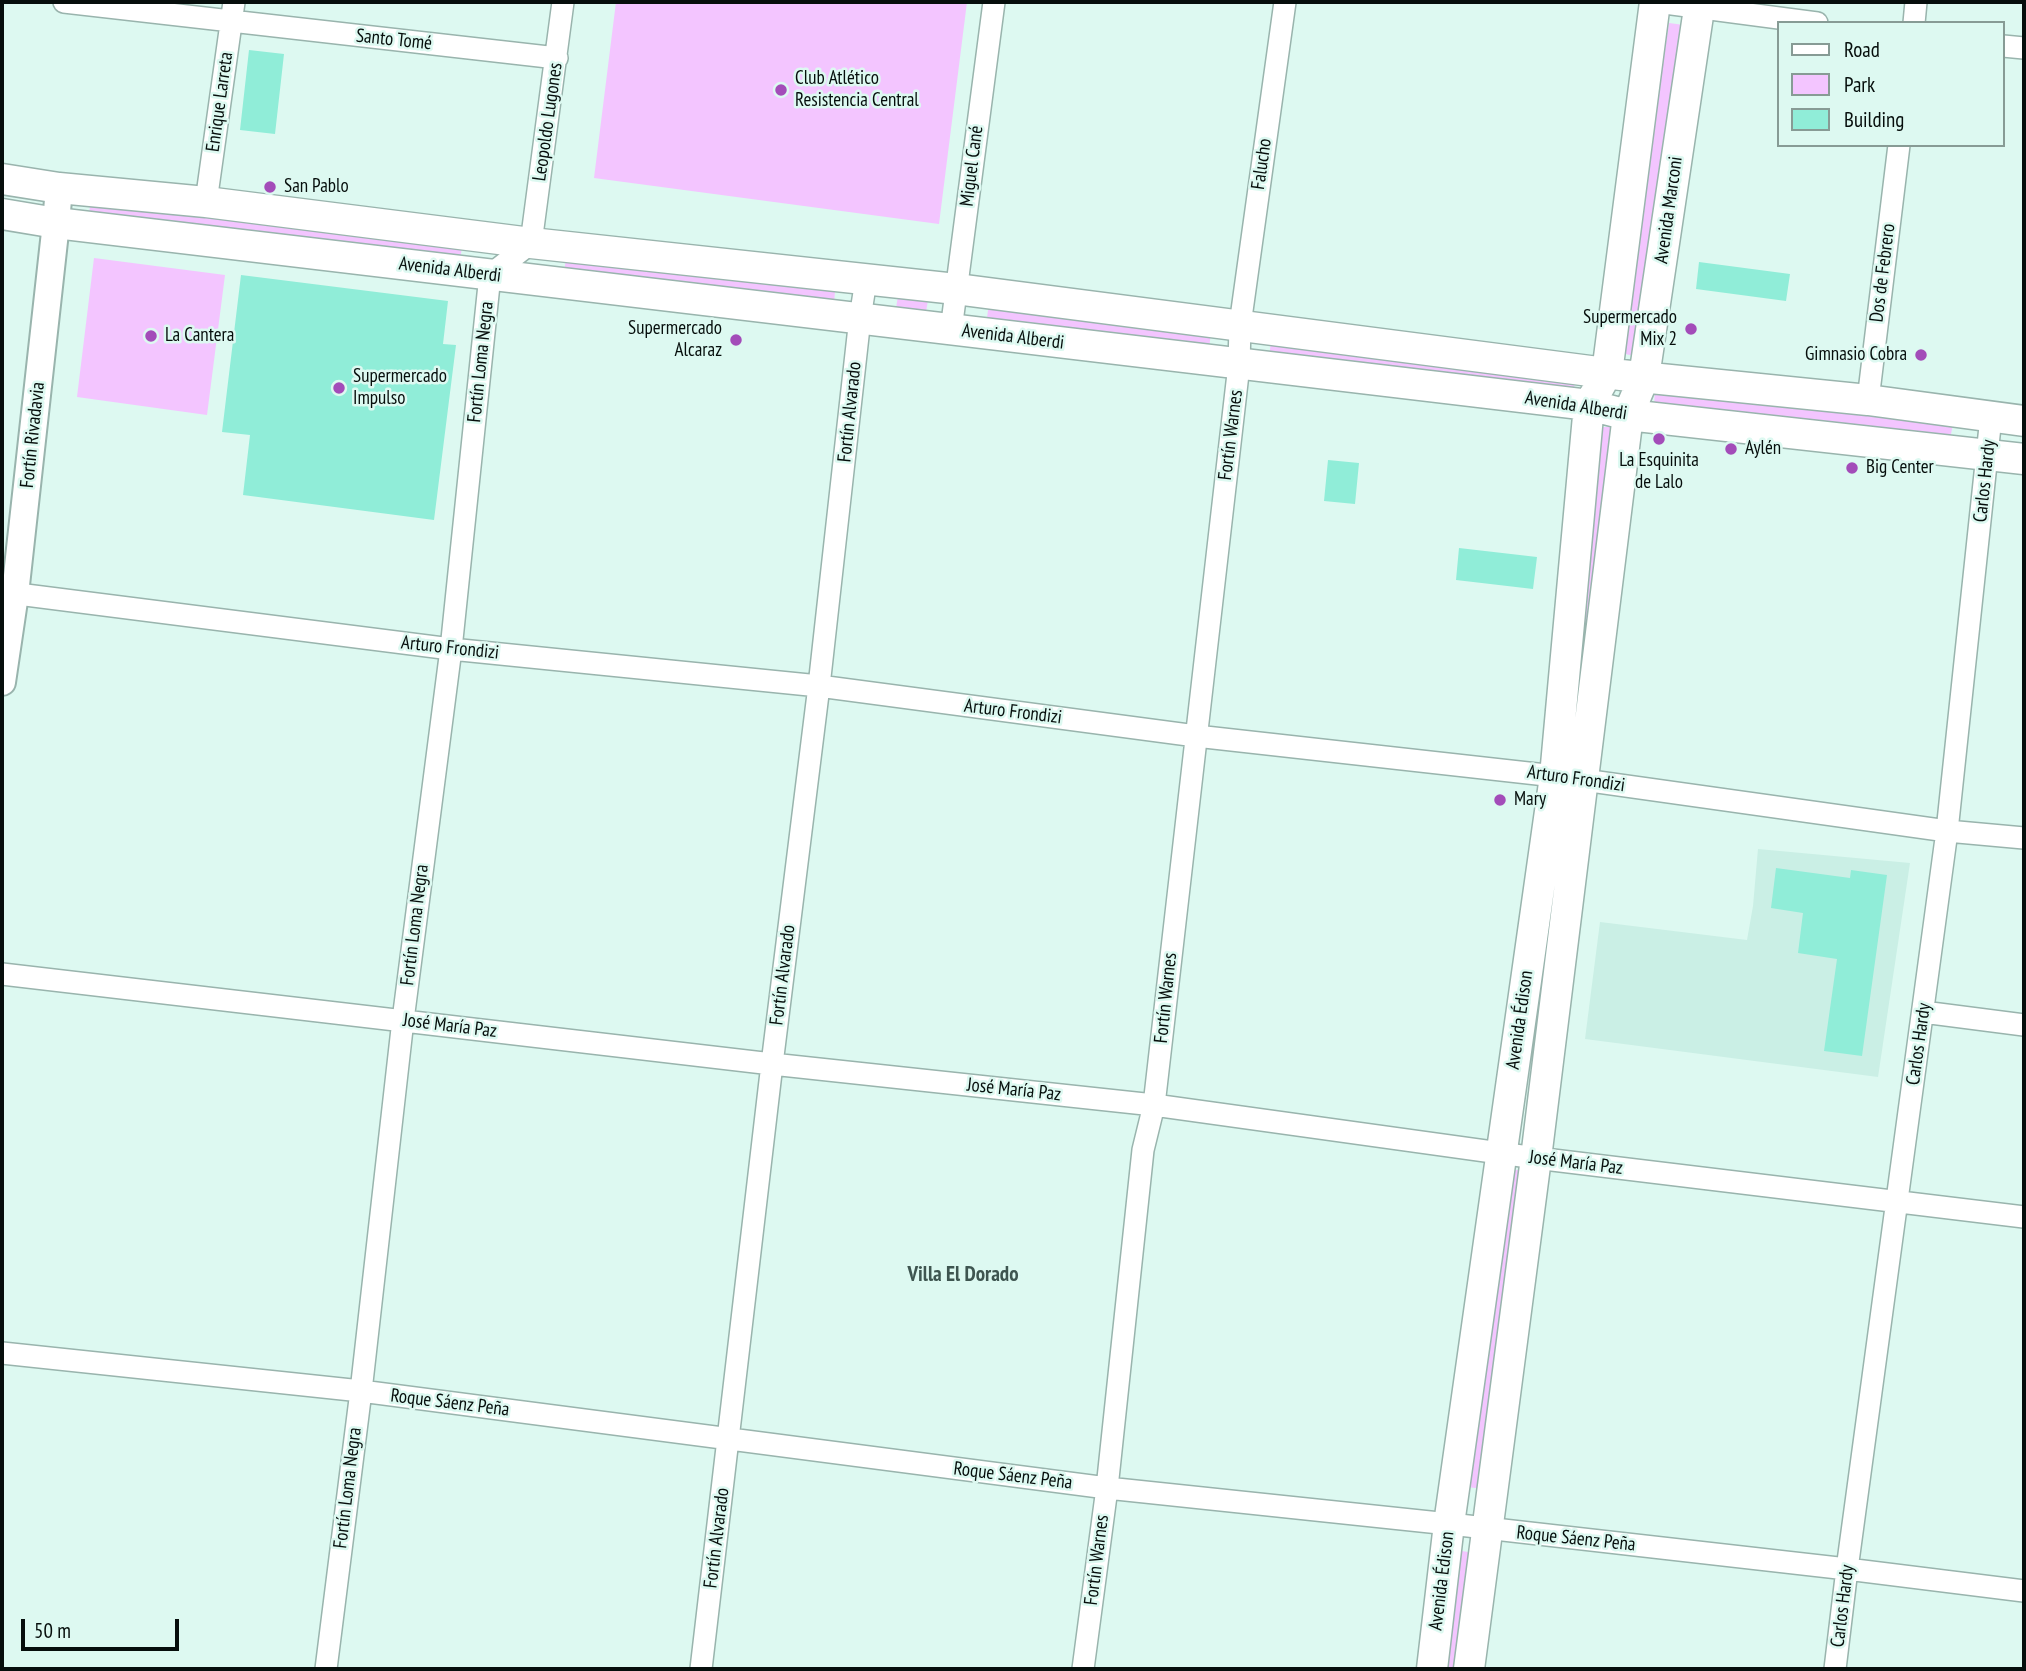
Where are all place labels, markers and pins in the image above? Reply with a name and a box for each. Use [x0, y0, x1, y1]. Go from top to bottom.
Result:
place label: Club Atlético Resistencia Central [795, 68, 919, 112]
marker: Club Atlético Resistencia Central [773, 82, 789, 98]
place label: San Pablo [284, 176, 349, 198]
marker: San Pablo [262, 179, 278, 195]
place label: Supermercado Mix 2 [1583, 307, 1677, 351]
place label: Supermercado Alcaraz [628, 318, 722, 362]
marker: Supermercado Mix 2 [1683, 321, 1699, 337]
place label: La Cantera [165, 325, 234, 347]
marker: La Cantera [143, 328, 159, 344]
marker: Supermercado Alcaraz [728, 332, 744, 348]
place label: Gimnasio Cobra [1805, 344, 1907, 366]
marker: Gimnasio Cobra [1913, 347, 1929, 363]
place label: Supermercado Impulso [353, 366, 447, 410]
marker: Supermercado Impulso [331, 380, 347, 396]
marker: La Esquinita de Lalo [1651, 431, 1667, 447]
place label: Aylén [1745, 438, 1781, 460]
marker: Aylén [1723, 441, 1739, 457]
place label: La Esquinita de Lalo [1619, 450, 1699, 494]
place label: Big Center [1866, 457, 1934, 479]
marker: Big Center [1844, 460, 1860, 476]
place label: Mary [1514, 789, 1546, 811]
marker: Mary [1492, 792, 1508, 808]

